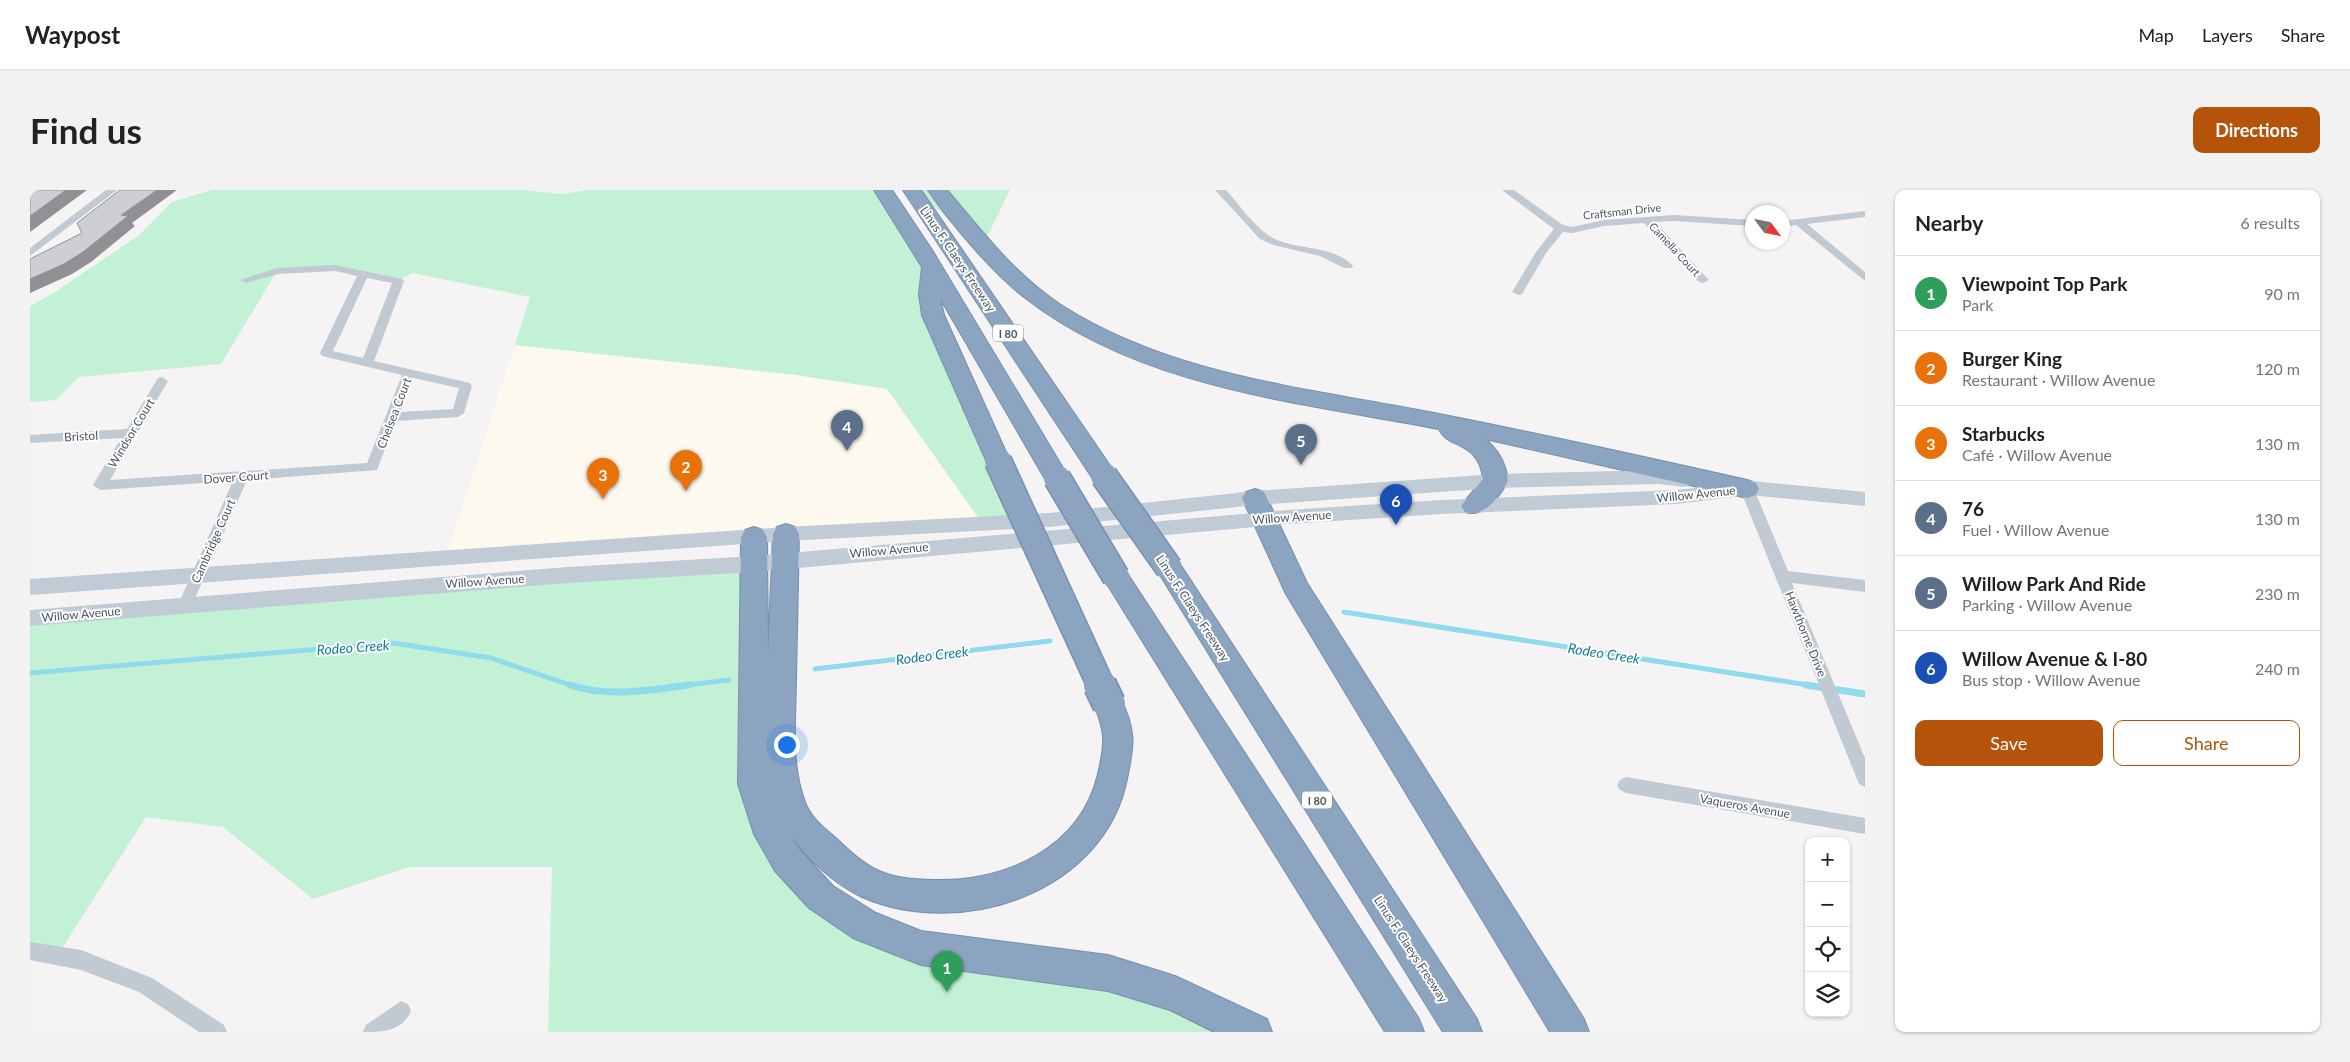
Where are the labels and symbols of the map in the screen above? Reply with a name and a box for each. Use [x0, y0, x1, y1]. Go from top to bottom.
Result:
street label: Craftsman Drive [1582, 200, 1662, 222]
street label: Linus F. Claeys Freeway [917, 203, 999, 315]
north arrow [1745, 205, 1790, 250]
street label: Camella Court [1647, 219, 1703, 279]
road number: I 80 [993, 324, 1023, 342]
street label: Chelsea Court [374, 375, 415, 450]
street label: Windsor Court [105, 395, 158, 470]
pin: 4 [831, 410, 863, 451]
pin: 5 [1285, 424, 1317, 465]
street label: Bristol [64, 428, 98, 444]
pin: 2 [670, 450, 702, 491]
pin: 3 [587, 458, 619, 499]
street label: Dover Court [203, 467, 270, 487]
street label: Willow Avenue [1656, 482, 1736, 506]
pin: 6 [1380, 484, 1412, 525]
street label: Cambridge Court [188, 496, 238, 585]
street label: Willow Avenue [1252, 507, 1332, 527]
street label: Willow Avenue [849, 539, 929, 561]
street label: Linus F. Claeys Freeway [1153, 552, 1233, 665]
street label: Willow Avenue [445, 571, 525, 591]
street label: Hawthorne Drive [1782, 589, 1830, 679]
street label: Willow Avenue [41, 603, 121, 625]
water label: Rodeo Creek [316, 636, 390, 658]
water label: Rodeo Creek [1567, 639, 1642, 667]
water label: Rodeo Creek [895, 642, 970, 668]
your location [774, 732, 800, 758]
street label: Vaqueros Avenue [1699, 791, 1791, 821]
road number: I 80 [1302, 792, 1332, 808]
street label: Linus F. Claeys Freeway [1371, 893, 1451, 1006]
pin: 1 [931, 951, 963, 992]

